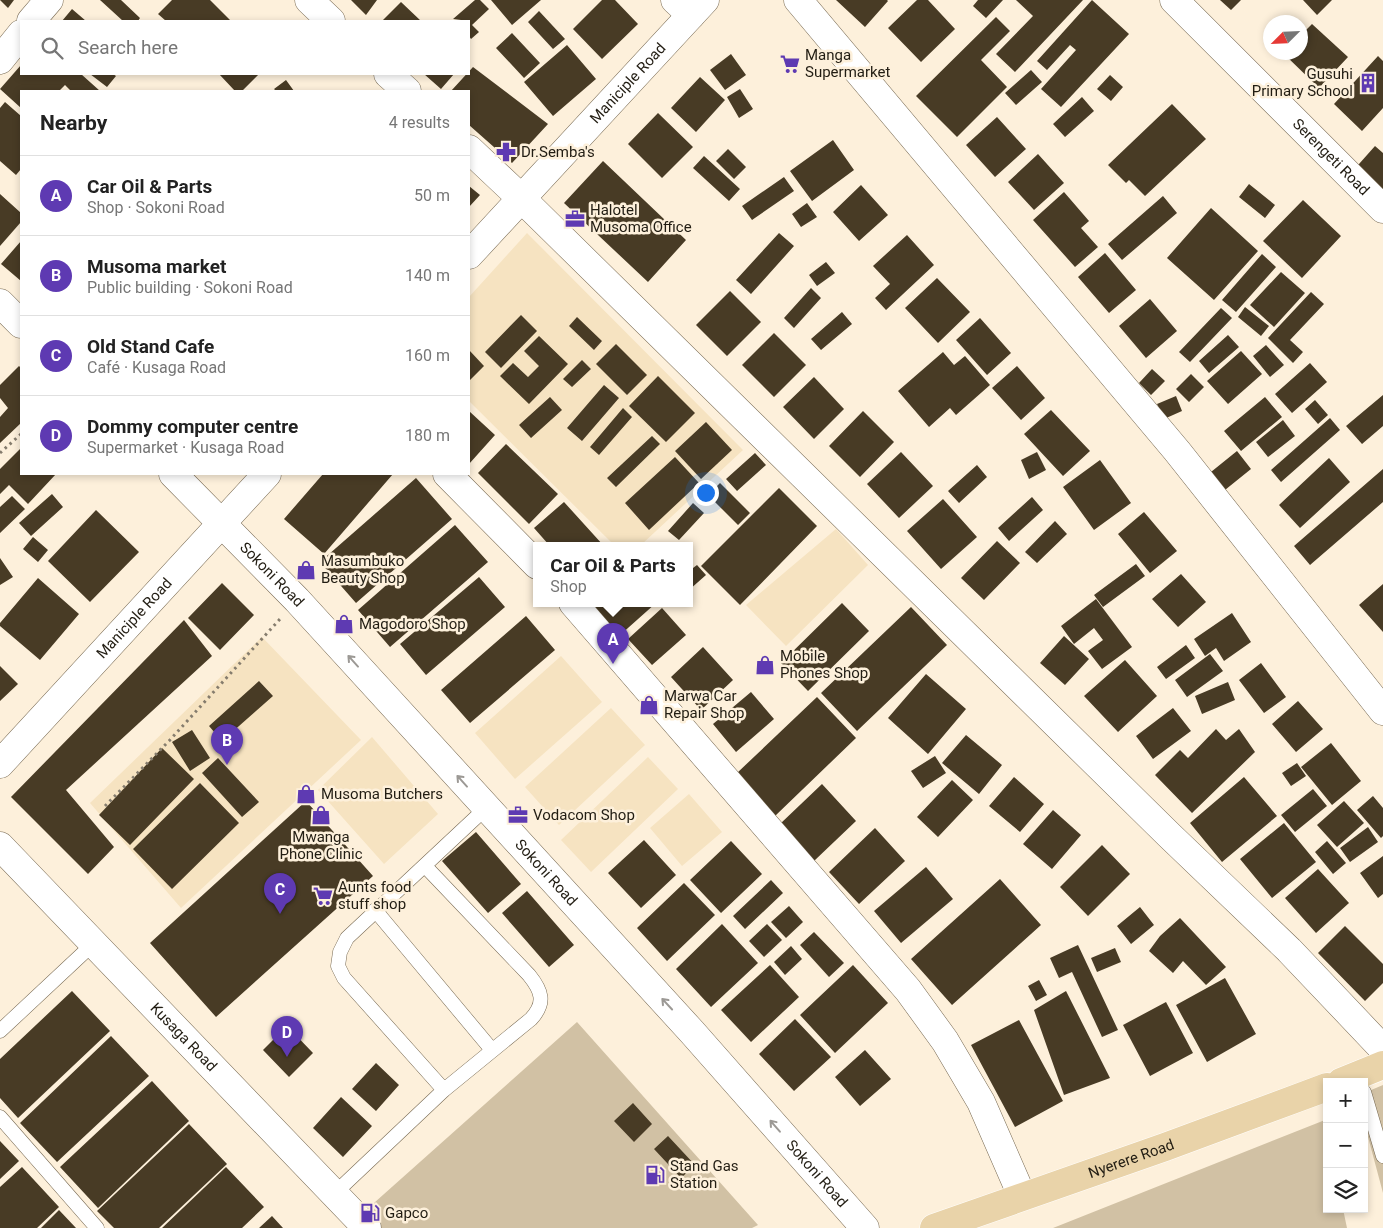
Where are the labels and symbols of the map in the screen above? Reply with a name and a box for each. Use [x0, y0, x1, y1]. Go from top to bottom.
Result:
north arrow [1263, 15, 1308, 60]
street label: Maniciple Road [586, 39, 670, 127]
place label: Manga Supermarket [805, 46, 890, 81]
supermarket icon: Manga Supermarket [779, 53, 801, 75]
place label: Gusuhi Primary School [1252, 65, 1353, 100]
building icon: Gusuhi Primary School [1357, 72, 1379, 94]
street label: Serengeti Road [1289, 115, 1373, 199]
pharmacy icon: Dr.Semba's [495, 141, 517, 163]
place label: Dr.Semba's [521, 143, 595, 161]
place label: Halotel Musoma Office [590, 201, 692, 236]
office icon: Halotel Musoma Office [564, 208, 586, 230]
your location [693, 480, 719, 506]
street label: Sokoni Road [236, 538, 308, 611]
place label: Masumbuko Beauty Shop [321, 552, 405, 587]
shop icon: Masumbuko Beauty Shop [295, 559, 317, 581]
street label: Maniciple Road [93, 574, 176, 662]
shop icon: Magodoro Shop [333, 613, 355, 635]
place label: Magodoro Shop [359, 615, 466, 633]
pin: A [597, 623, 629, 664]
place label: Mobile Phones Shop [780, 647, 868, 682]
shop icon: Mobile Phones Shop [754, 654, 776, 676]
one-way arrow [347, 655, 359, 668]
place label: Marwa Car Repair Shop [664, 687, 744, 722]
shop icon: Marwa Car Repair Shop [638, 694, 660, 716]
pin: B [211, 724, 243, 765]
one-way arrow [456, 775, 468, 788]
shop icon: Musoma Butchers [295, 783, 317, 805]
place label: Musoma Butchers [321, 785, 443, 803]
shop icon: Mwanga Phone Clinic [310, 804, 332, 826]
office icon: Vodacom Shop [507, 804, 529, 826]
place label: Vodacom Shop [533, 806, 635, 824]
place label: Mwanga Phone Clinic [279, 828, 363, 863]
street label: Sokoni Road [511, 835, 581, 909]
pin: C [264, 873, 296, 914]
place label: Aunts food stuff shop [338, 878, 411, 913]
supermarket icon: Aunts food stuff shop [312, 885, 334, 907]
one-way arrow [661, 998, 673, 1010]
street label: Kusaga Road [147, 999, 221, 1075]
pin: D [271, 1016, 303, 1057]
one-way arrow [769, 1119, 781, 1132]
street label: Nyerere Road [1086, 1135, 1177, 1182]
street label: Sokoni Road [783, 1136, 851, 1211]
place label: Stand Gas Station [670, 1157, 739, 1192]
fuel station icon: Stand Gas Station [644, 1164, 666, 1186]
fuel station icon: Gapco [359, 1202, 381, 1224]
place label: Gapco [385, 1204, 428, 1222]

